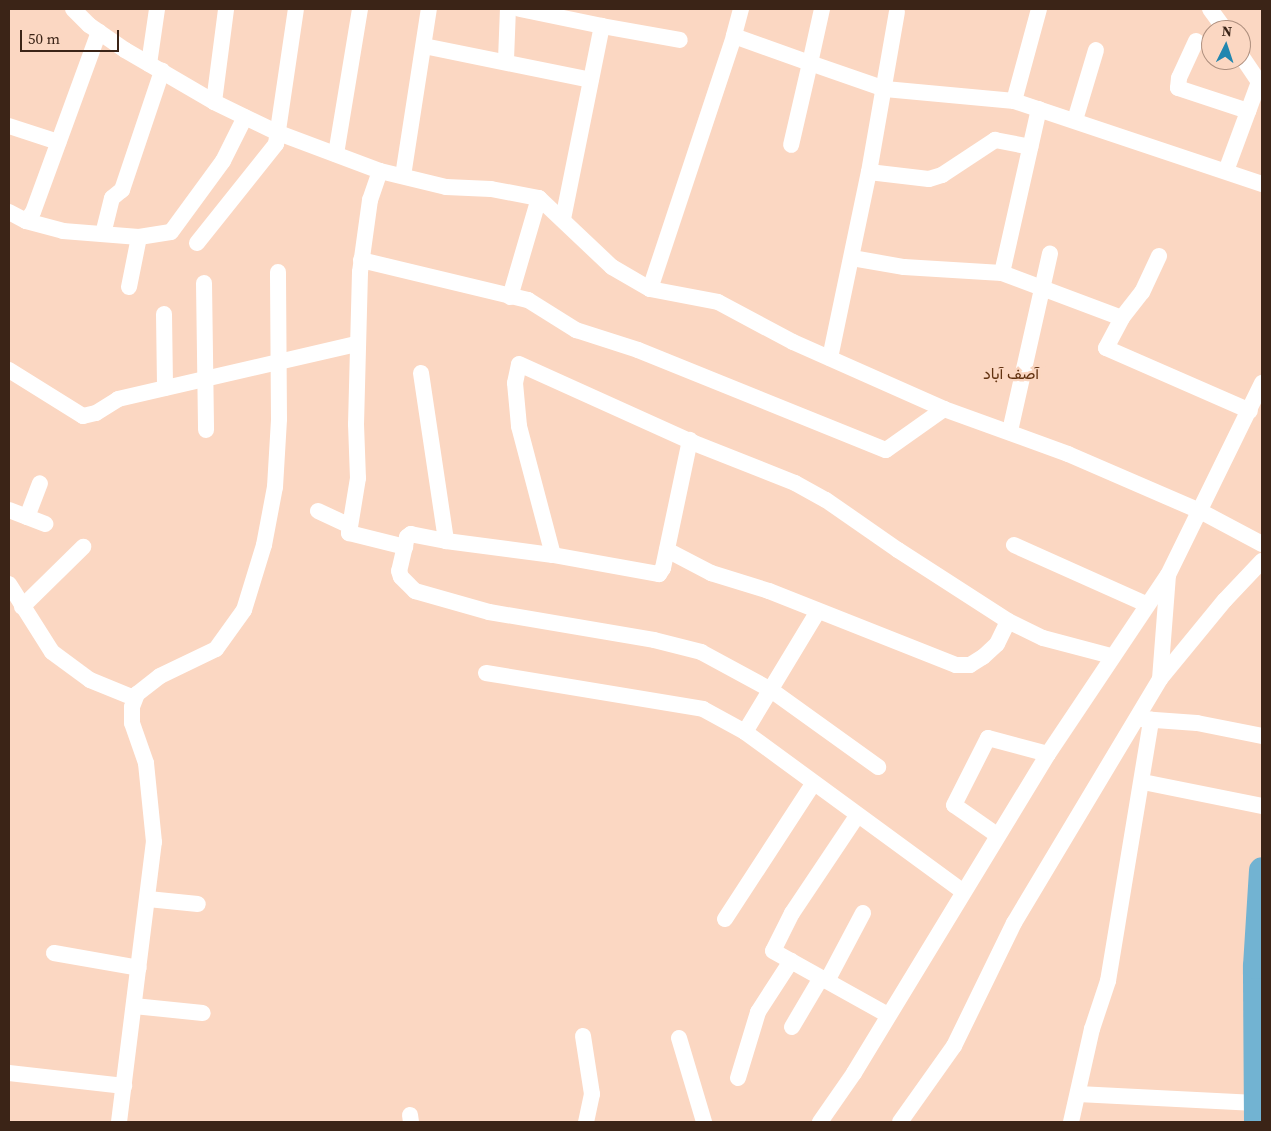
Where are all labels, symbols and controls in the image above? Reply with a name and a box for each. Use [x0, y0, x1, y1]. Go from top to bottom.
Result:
scale bar [22, 20, 121, 52]
north arrow [1201, 20, 1251, 70]
text: N [1221, 21, 1233, 41]
text: 50 m [28, 28, 60, 49]
district label: آصف آباد [983, 363, 1039, 383]

